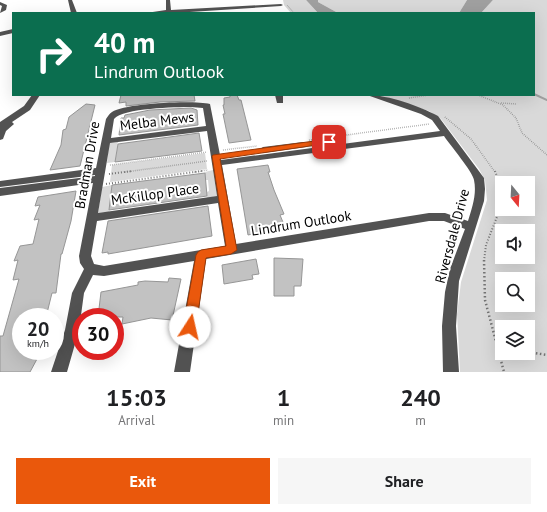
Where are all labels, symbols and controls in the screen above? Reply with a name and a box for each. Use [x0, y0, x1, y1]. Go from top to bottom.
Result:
text: 40 m [94, 24, 155, 61]
icon: right [28, 28, 80, 80]
text: Lindrum Outlook [94, 60, 224, 83]
street label: Melba Mews [119, 108, 195, 134]
street label: Bradman Drive [70, 120, 104, 210]
pin [312, 125, 346, 159]
icon: arrive [318, 131, 340, 153]
north arrow [495, 176, 535, 216]
map controls [495, 176, 535, 360]
street label: McKillop Place [110, 179, 200, 209]
street label: Riversdale Drive [431, 187, 473, 285]
street label: Lindrum Outlook [250, 206, 353, 240]
button: sound [495, 224, 535, 264]
button: search [495, 272, 535, 312]
position arrow [169, 306, 211, 348]
speed limit sign: 30 [72, 308, 124, 360]
text: 20 [27, 316, 49, 342]
button: layers [495, 320, 535, 360]
text: km/h [27, 337, 49, 350]
text: 15:03 [106, 382, 167, 413]
text: 1 [277, 382, 290, 413]
text: 240 [400, 382, 441, 413]
text: Arrival [118, 412, 155, 429]
text: min [273, 412, 294, 429]
text: m [415, 412, 426, 429]
button: Exit [16, 458, 270, 504]
button: Share [278, 458, 531, 504]

